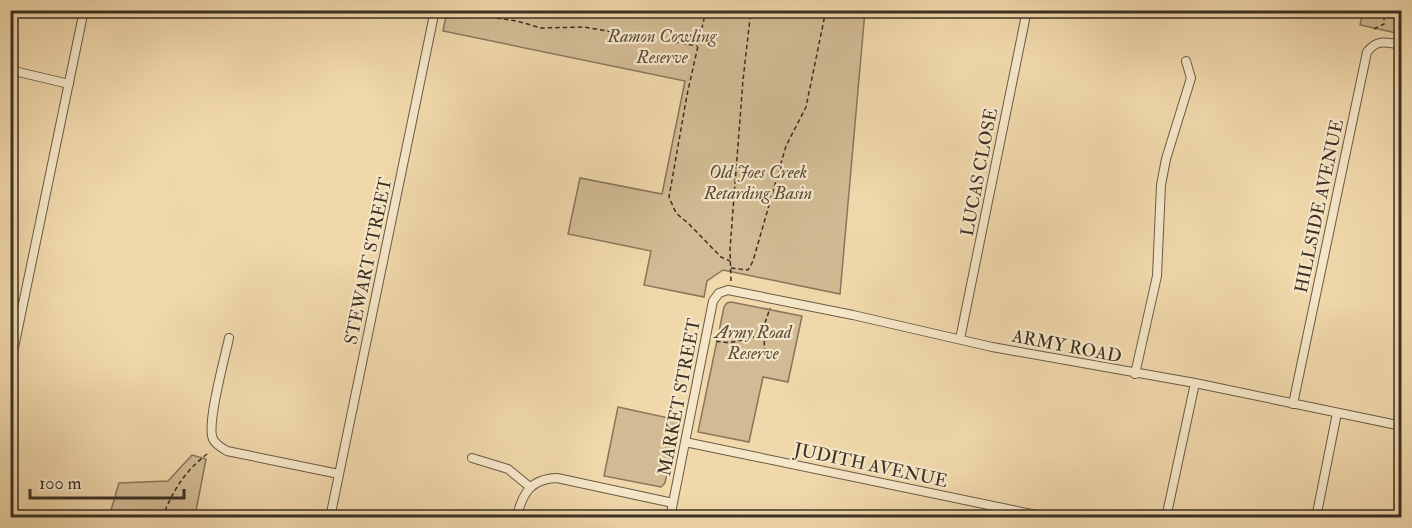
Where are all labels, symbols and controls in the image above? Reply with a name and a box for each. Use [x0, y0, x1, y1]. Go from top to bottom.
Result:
park label: Ramon Cowling Reserve [607, 25, 718, 69]
street label: LUCAS CLOSE [956, 106, 1003, 238]
street label: HILLSIDE AVENUE [1290, 117, 1349, 295]
park label: Old Joes Creek Retarding Basin [703, 161, 812, 205]
street label: STEWART STREET [340, 175, 398, 347]
street label: MARKET STREET [653, 316, 706, 478]
park label: Army Road Reserve [712, 321, 793, 365]
street label: ARMY ROAD [1009, 324, 1124, 368]
street label: JUDITH AVENUE [791, 438, 950, 493]
scale bar [30, 462, 184, 500]
text: 100 m [39, 472, 82, 495]

